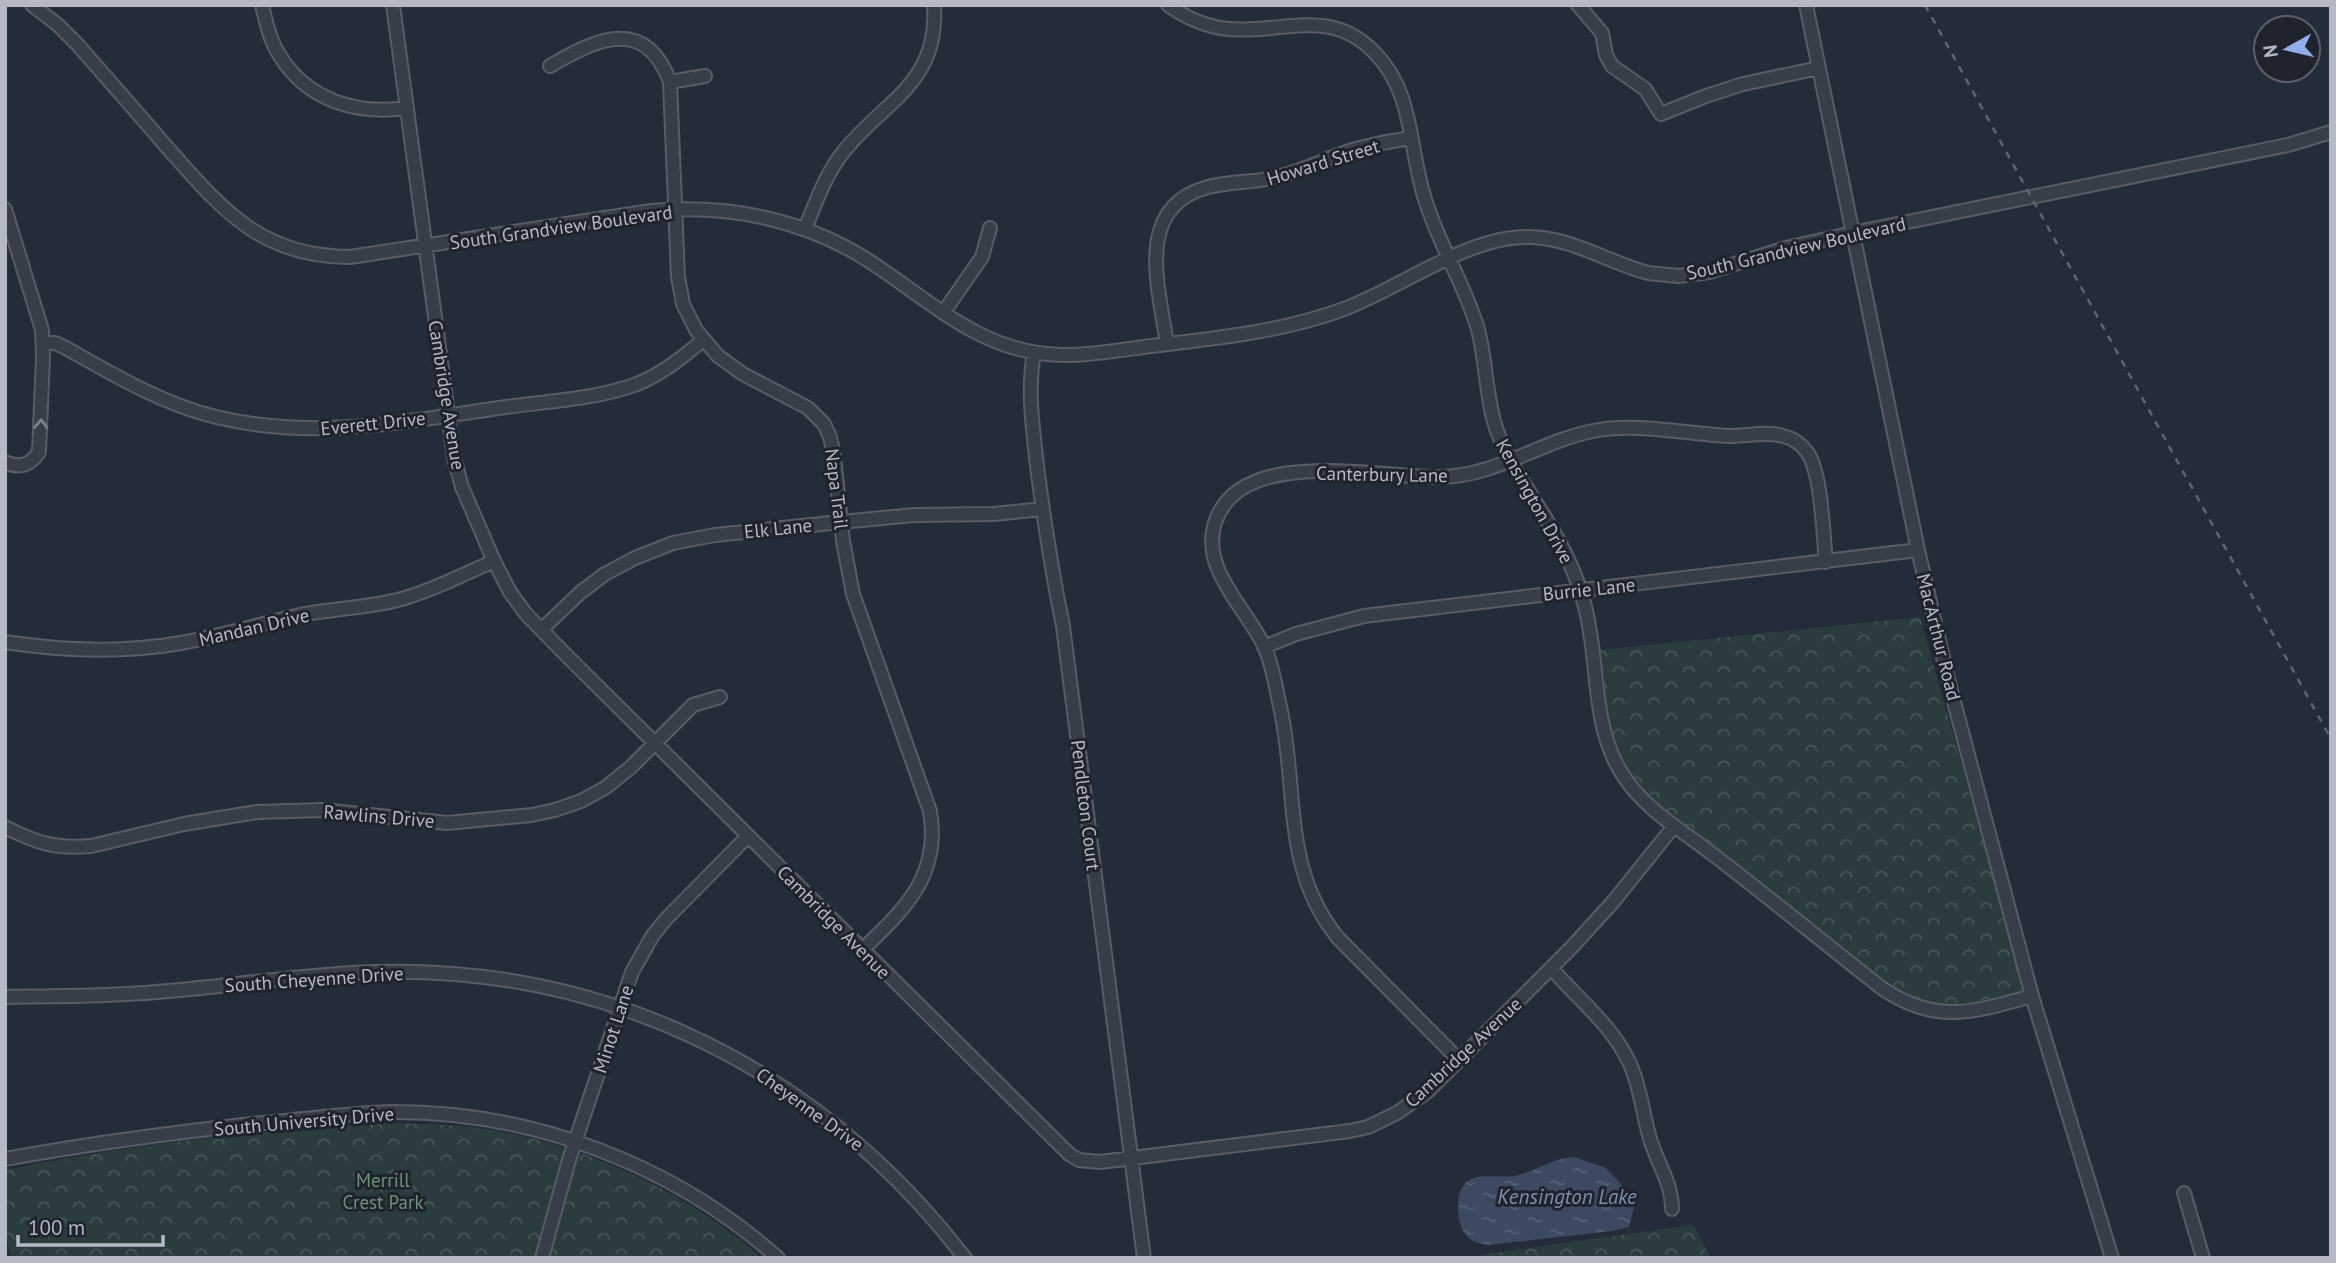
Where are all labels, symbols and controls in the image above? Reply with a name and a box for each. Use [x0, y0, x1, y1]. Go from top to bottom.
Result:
north arrow [2252, 14, 2322, 84]
text: N [2257, 44, 2283, 59]
street label: Howard Street [1264, 133, 1383, 190]
street label: South Grandview Boulevard [448, 200, 674, 254]
street label: South Grandview Boulevard [1684, 211, 1908, 285]
street label: Cambridge Avenue [423, 319, 471, 471]
street label: Everett Drive [319, 406, 427, 440]
one-way arrow [33, 418, 49, 429]
street label: Kensington Drive [1491, 434, 1579, 568]
street label: Napa Trail [820, 447, 854, 531]
street label: Canterbury Lane [1316, 461, 1448, 487]
street label: Elk Lane [743, 512, 813, 544]
street label: MacArthur Road [1912, 571, 1966, 703]
street label: Burrie Lane [1542, 572, 1636, 606]
street label: Mandan Drive [196, 603, 312, 651]
street label: Pendleton Court [1066, 738, 1106, 872]
street label: Rawlins Drive [323, 799, 435, 833]
street label: Cambridge Avenue [772, 860, 896, 984]
street label: South Cheyenne Drive [224, 961, 404, 997]
street label: Minot Lane [588, 982, 638, 1076]
street label: Cambridge Avenue [1400, 992, 1526, 1112]
street label: Cheyenne Drive [752, 1062, 868, 1156]
street label: South University Drive [213, 1101, 395, 1141]
park label: Merrill Crest Park [342, 1168, 424, 1214]
water label: Kensington Lake [1497, 1183, 1637, 1210]
scale bar [18, 1204, 163, 1248]
text: 100 m [28, 1214, 85, 1241]

